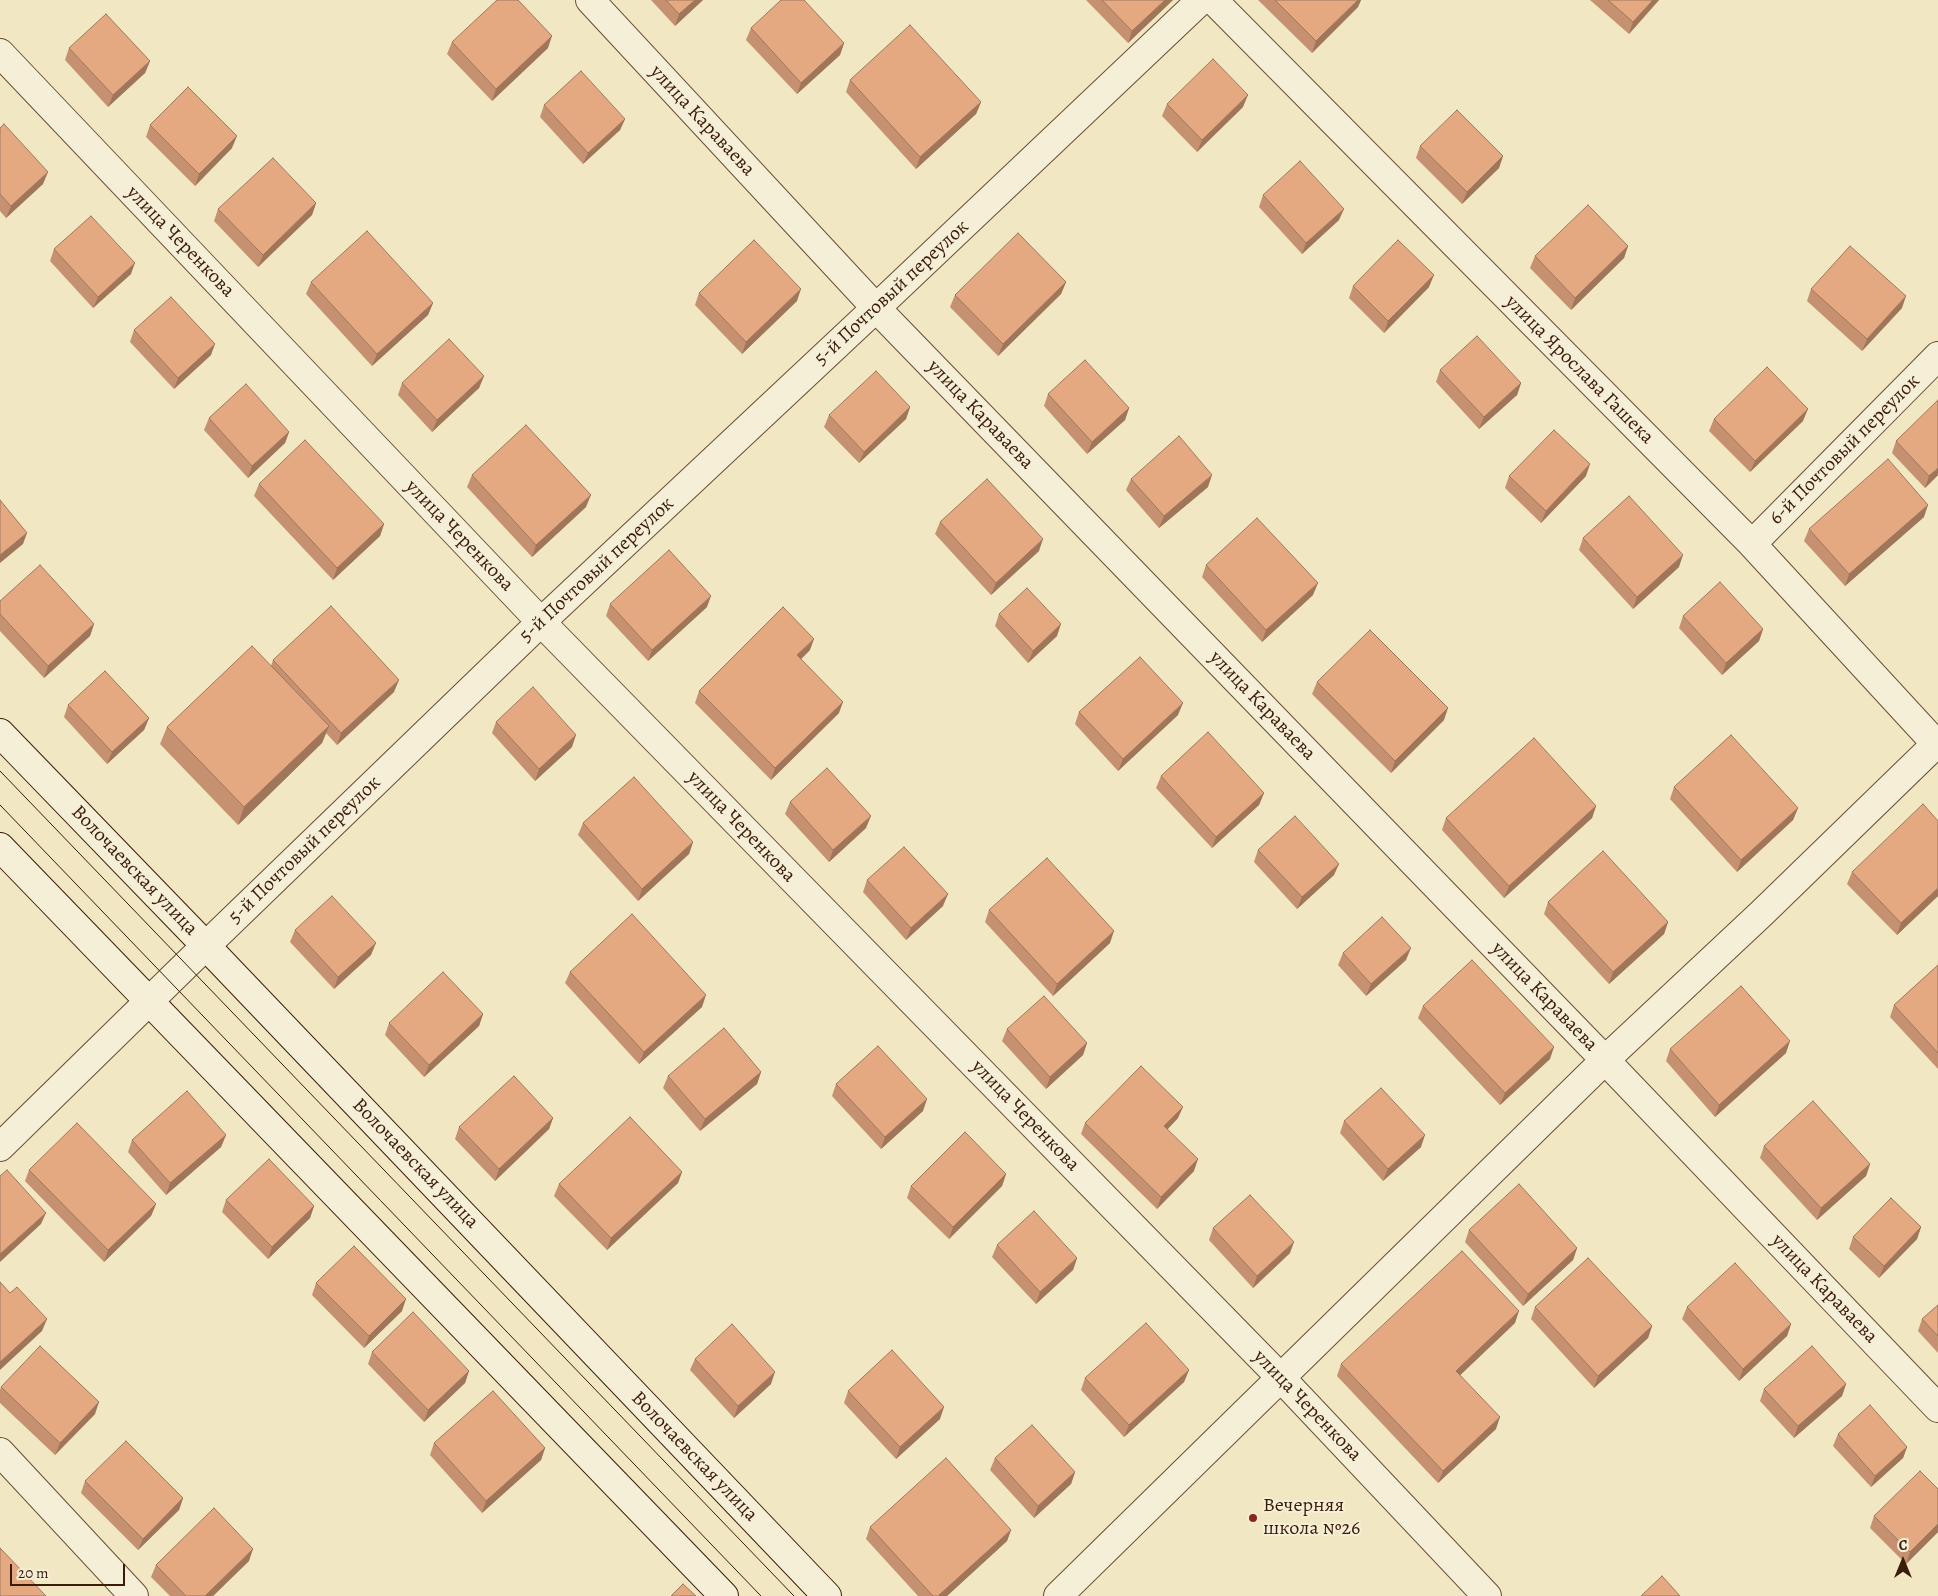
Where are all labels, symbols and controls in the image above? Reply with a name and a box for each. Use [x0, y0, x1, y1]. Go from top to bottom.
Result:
street label: улица Караваева [644, 60, 760, 182]
street label: улица Черенкова [121, 181, 239, 303]
street label: 5-й Почтовый переулок [810, 215, 974, 371]
street label: улица Ярослава Гашека [1499, 290, 1659, 450]
street label: улица Караваева [922, 355, 1038, 475]
street label: 6-й Почтовый переулок [1765, 370, 1925, 530]
street label: улица Черенкова [400, 475, 518, 597]
street label: 5-й Почтовый переулок [515, 492, 679, 648]
street label: улица Караваева [1204, 646, 1320, 766]
street label: улица Черенкова [682, 766, 800, 888]
street label: 5-й Почтовый переулок [224, 771, 386, 929]
street label: Волочаевская улица [66, 801, 202, 941]
street label: улица Караваева [1486, 937, 1602, 1057]
street label: улица Черенкова [966, 1055, 1084, 1177]
street label: Волочаевская улица [347, 1094, 483, 1234]
street label: улица Караваева [1766, 1229, 1882, 1349]
street label: улица Черенкова [1248, 1345, 1366, 1467]
street label: Волочаевская улица [626, 1387, 762, 1527]
place label: Вечерняя школа №26 [1263, 1494, 1360, 1541]
marker: Вечерняя школа №26 [1247, 1512, 1259, 1524]
north arrow [1878, 1536, 1928, 1586]
text: С [1899, 1536, 1907, 1555]
scale bar [12, 1554, 128, 1586]
text: 20 m [18, 1563, 49, 1583]

